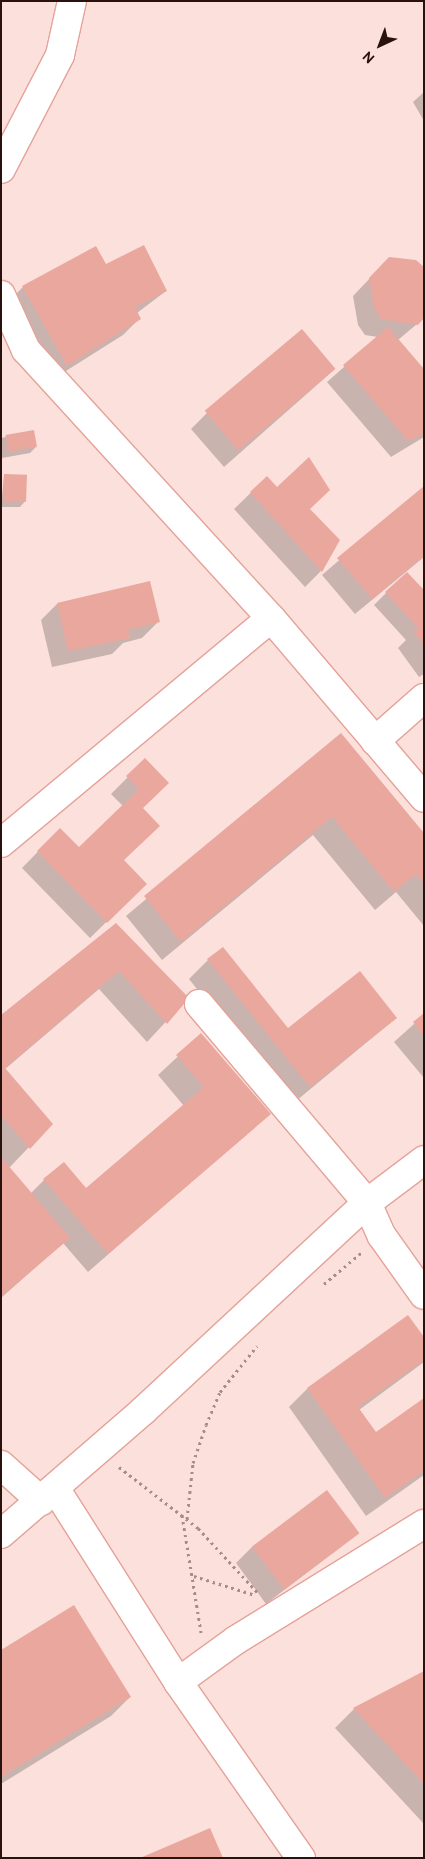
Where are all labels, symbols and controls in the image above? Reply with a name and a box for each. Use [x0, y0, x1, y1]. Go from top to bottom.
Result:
north arrow [355, 20, 405, 70]
text: N [360, 47, 379, 66]

